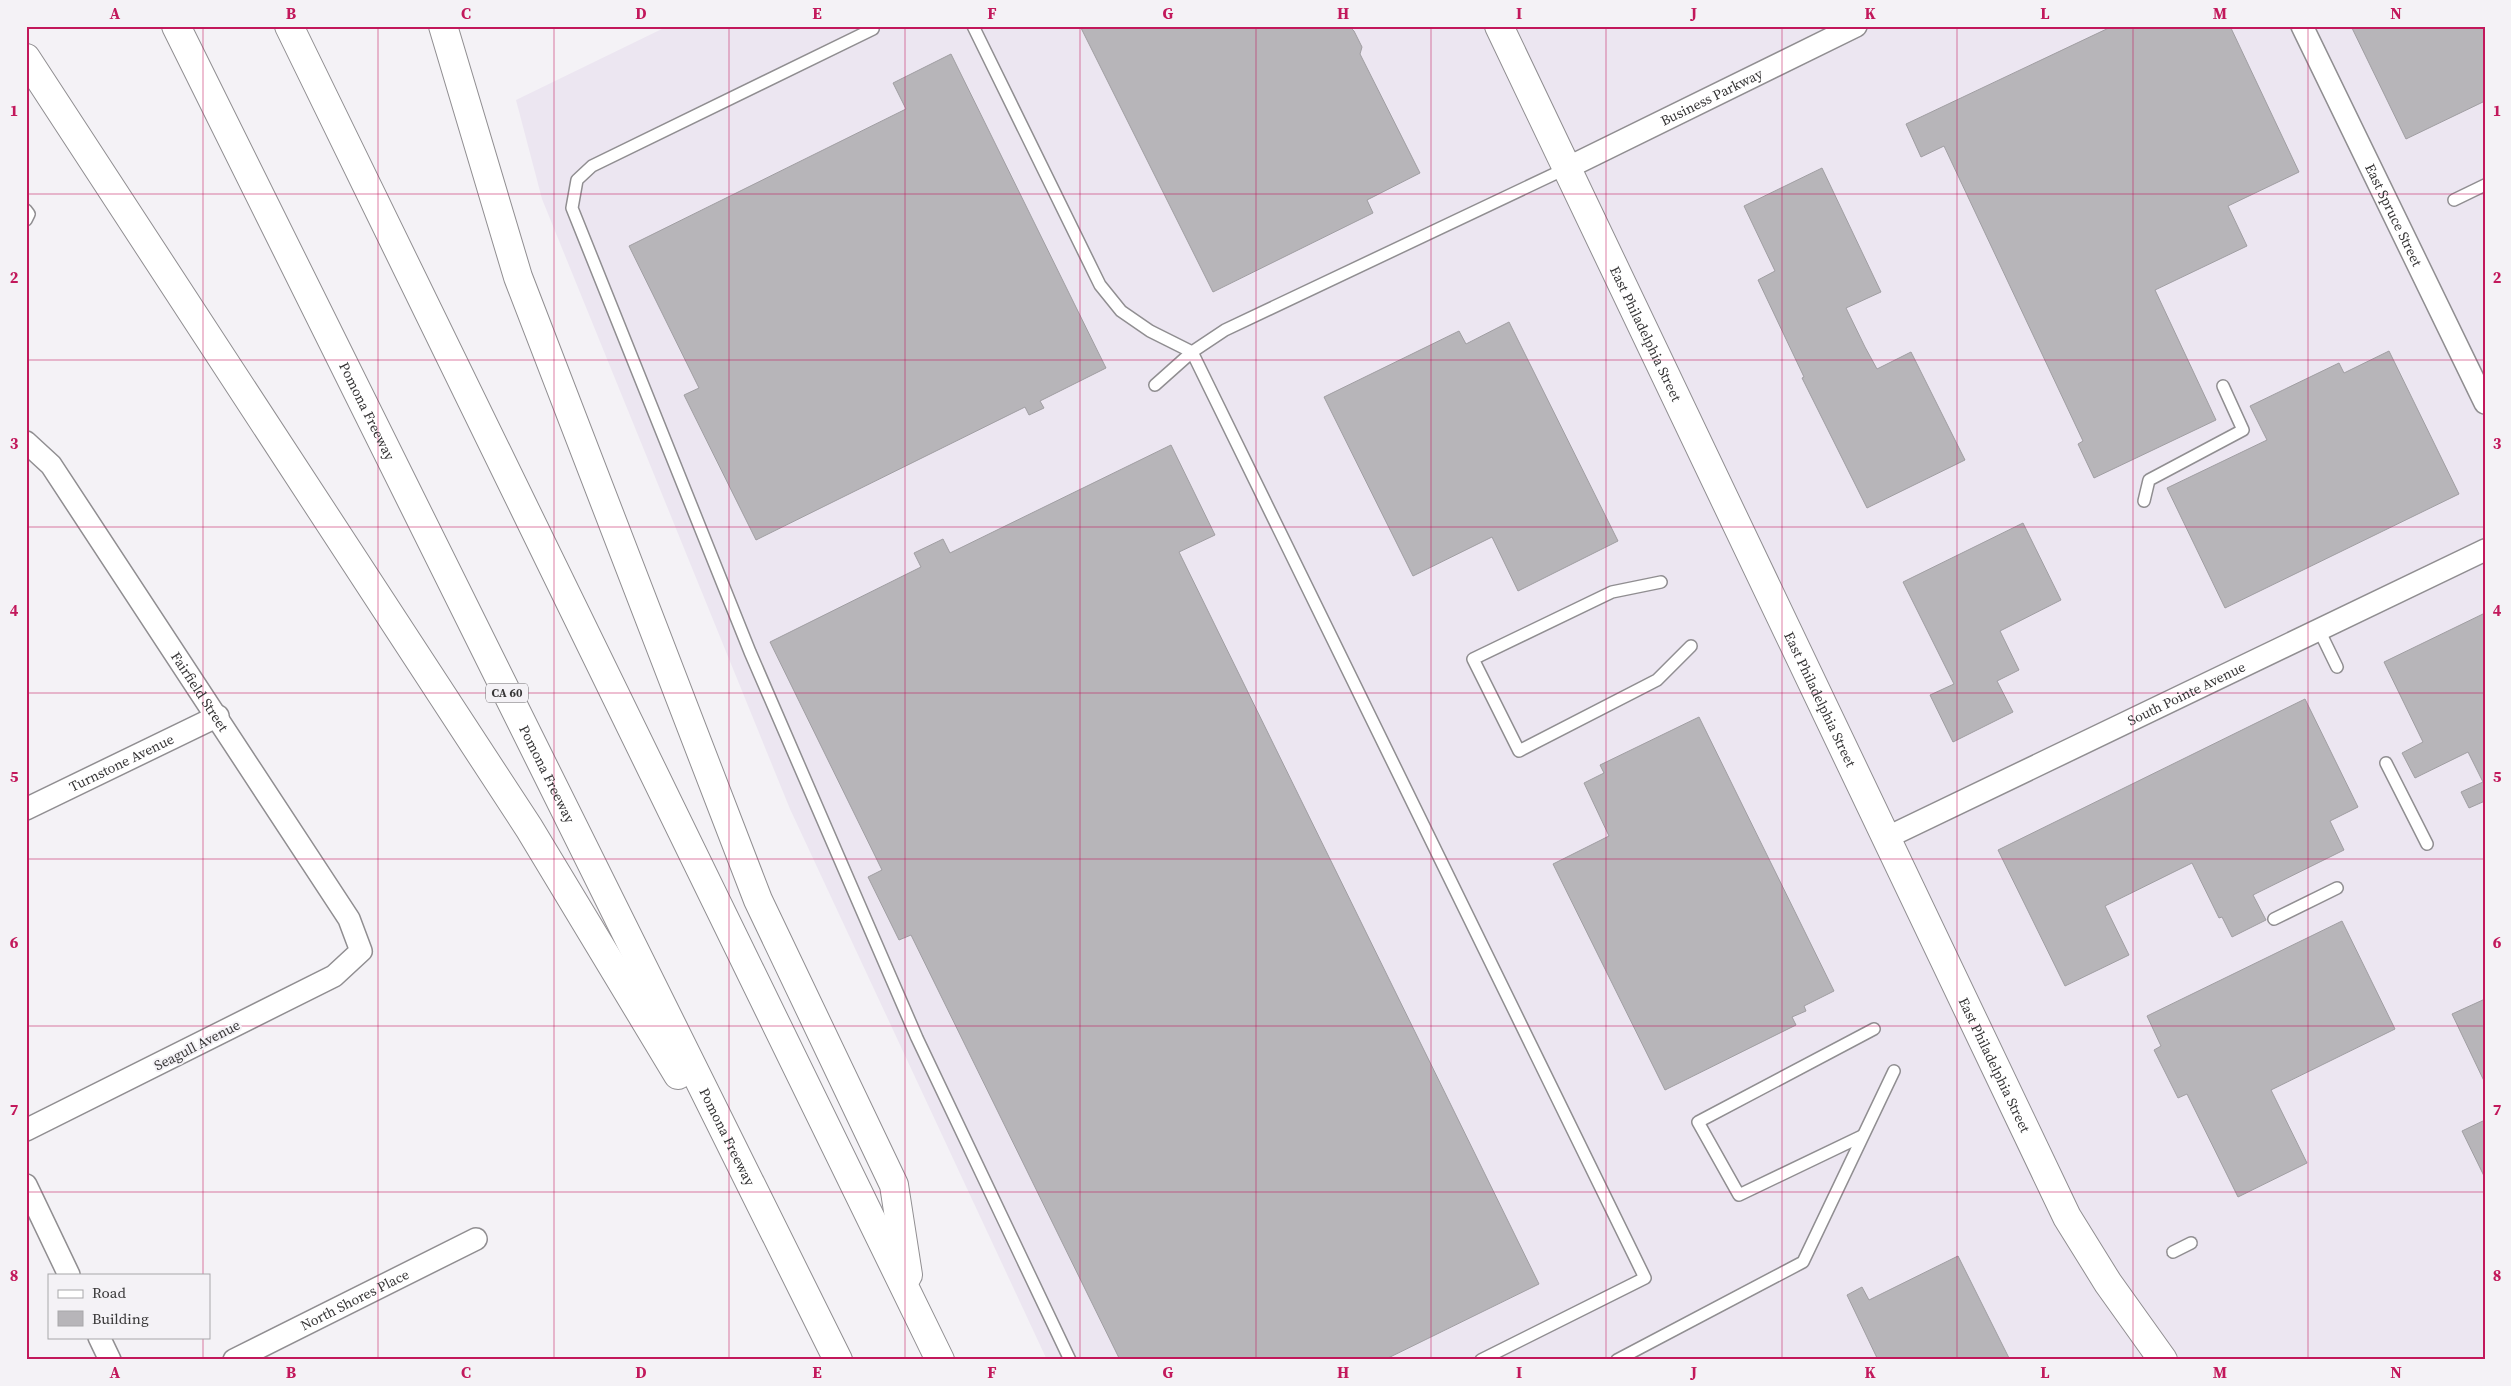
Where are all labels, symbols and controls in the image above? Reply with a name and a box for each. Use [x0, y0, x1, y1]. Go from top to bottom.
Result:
text: A [110, 2, 121, 24]
text: B [286, 2, 297, 24]
text: C [461, 2, 471, 24]
text: D [635, 2, 647, 24]
text: E [812, 2, 822, 24]
text: F [987, 2, 997, 24]
text: G [1163, 2, 1174, 24]
text: H [1337, 2, 1349, 24]
text: I [1516, 2, 1522, 24]
text: J [1690, 2, 1697, 24]
text: K [1864, 2, 1876, 24]
text: L [2040, 2, 2050, 24]
text: M [2213, 2, 2227, 24]
text: N [2390, 2, 2402, 24]
street label: Business Parkway [1657, 63, 1767, 131]
text: 1 [10, 99, 18, 121]
text: 1 [2493, 99, 2501, 121]
street label: East Spruce Street [2360, 160, 2427, 270]
street label: East Philadelphia Street [1605, 263, 1687, 405]
text: 2 [10, 266, 19, 288]
text: 2 [2493, 266, 2502, 288]
street label: Pomona Freeway [334, 359, 400, 464]
text: 3 [10, 432, 19, 454]
text: 3 [2493, 432, 2502, 454]
text: 4 [10, 599, 19, 621]
text: 4 [2493, 599, 2502, 621]
street label: East Philadelphia Street [1779, 628, 1861, 771]
street label: Fairfield Street [166, 648, 234, 736]
street label: South Pointe Avenue [2124, 657, 2249, 730]
road number: CA 60 [486, 684, 528, 702]
street label: Pomona Freeway [514, 721, 580, 827]
street label: Turnstone Avenue [66, 729, 177, 797]
text: 5 [10, 765, 19, 787]
text: 5 [2493, 765, 2502, 787]
text: 6 [10, 931, 19, 953]
text: 6 [2493, 931, 2502, 953]
street label: East Philadelphia Street [1954, 994, 2035, 1136]
street label: Seagull Avenue [151, 1015, 243, 1075]
street label: Pomona Freeway [694, 1084, 760, 1190]
text: 7 [10, 1098, 19, 1120]
text: 7 [2493, 1098, 2502, 1120]
text: 8 [10, 1264, 18, 1286]
street label: North Shores Place [297, 1264, 412, 1335]
text: 8 [2493, 1264, 2501, 1286]
legend [48, 1274, 210, 1338]
text: Road [92, 1282, 126, 1303]
text: Building [92, 1308, 149, 1329]
text: A [110, 1361, 121, 1383]
text: B [286, 1361, 297, 1383]
text: C [461, 1361, 471, 1383]
text: D [635, 1361, 647, 1383]
text: E [812, 1361, 822, 1383]
text: F [987, 1361, 997, 1383]
text: G [1163, 1361, 1174, 1383]
text: H [1337, 1361, 1349, 1383]
text: I [1516, 1361, 1522, 1383]
text: J [1690, 1361, 1697, 1383]
text: K [1864, 1361, 1876, 1383]
text: L [2040, 1361, 2050, 1383]
text: M [2213, 1361, 2227, 1383]
text: N [2390, 1361, 2402, 1383]

